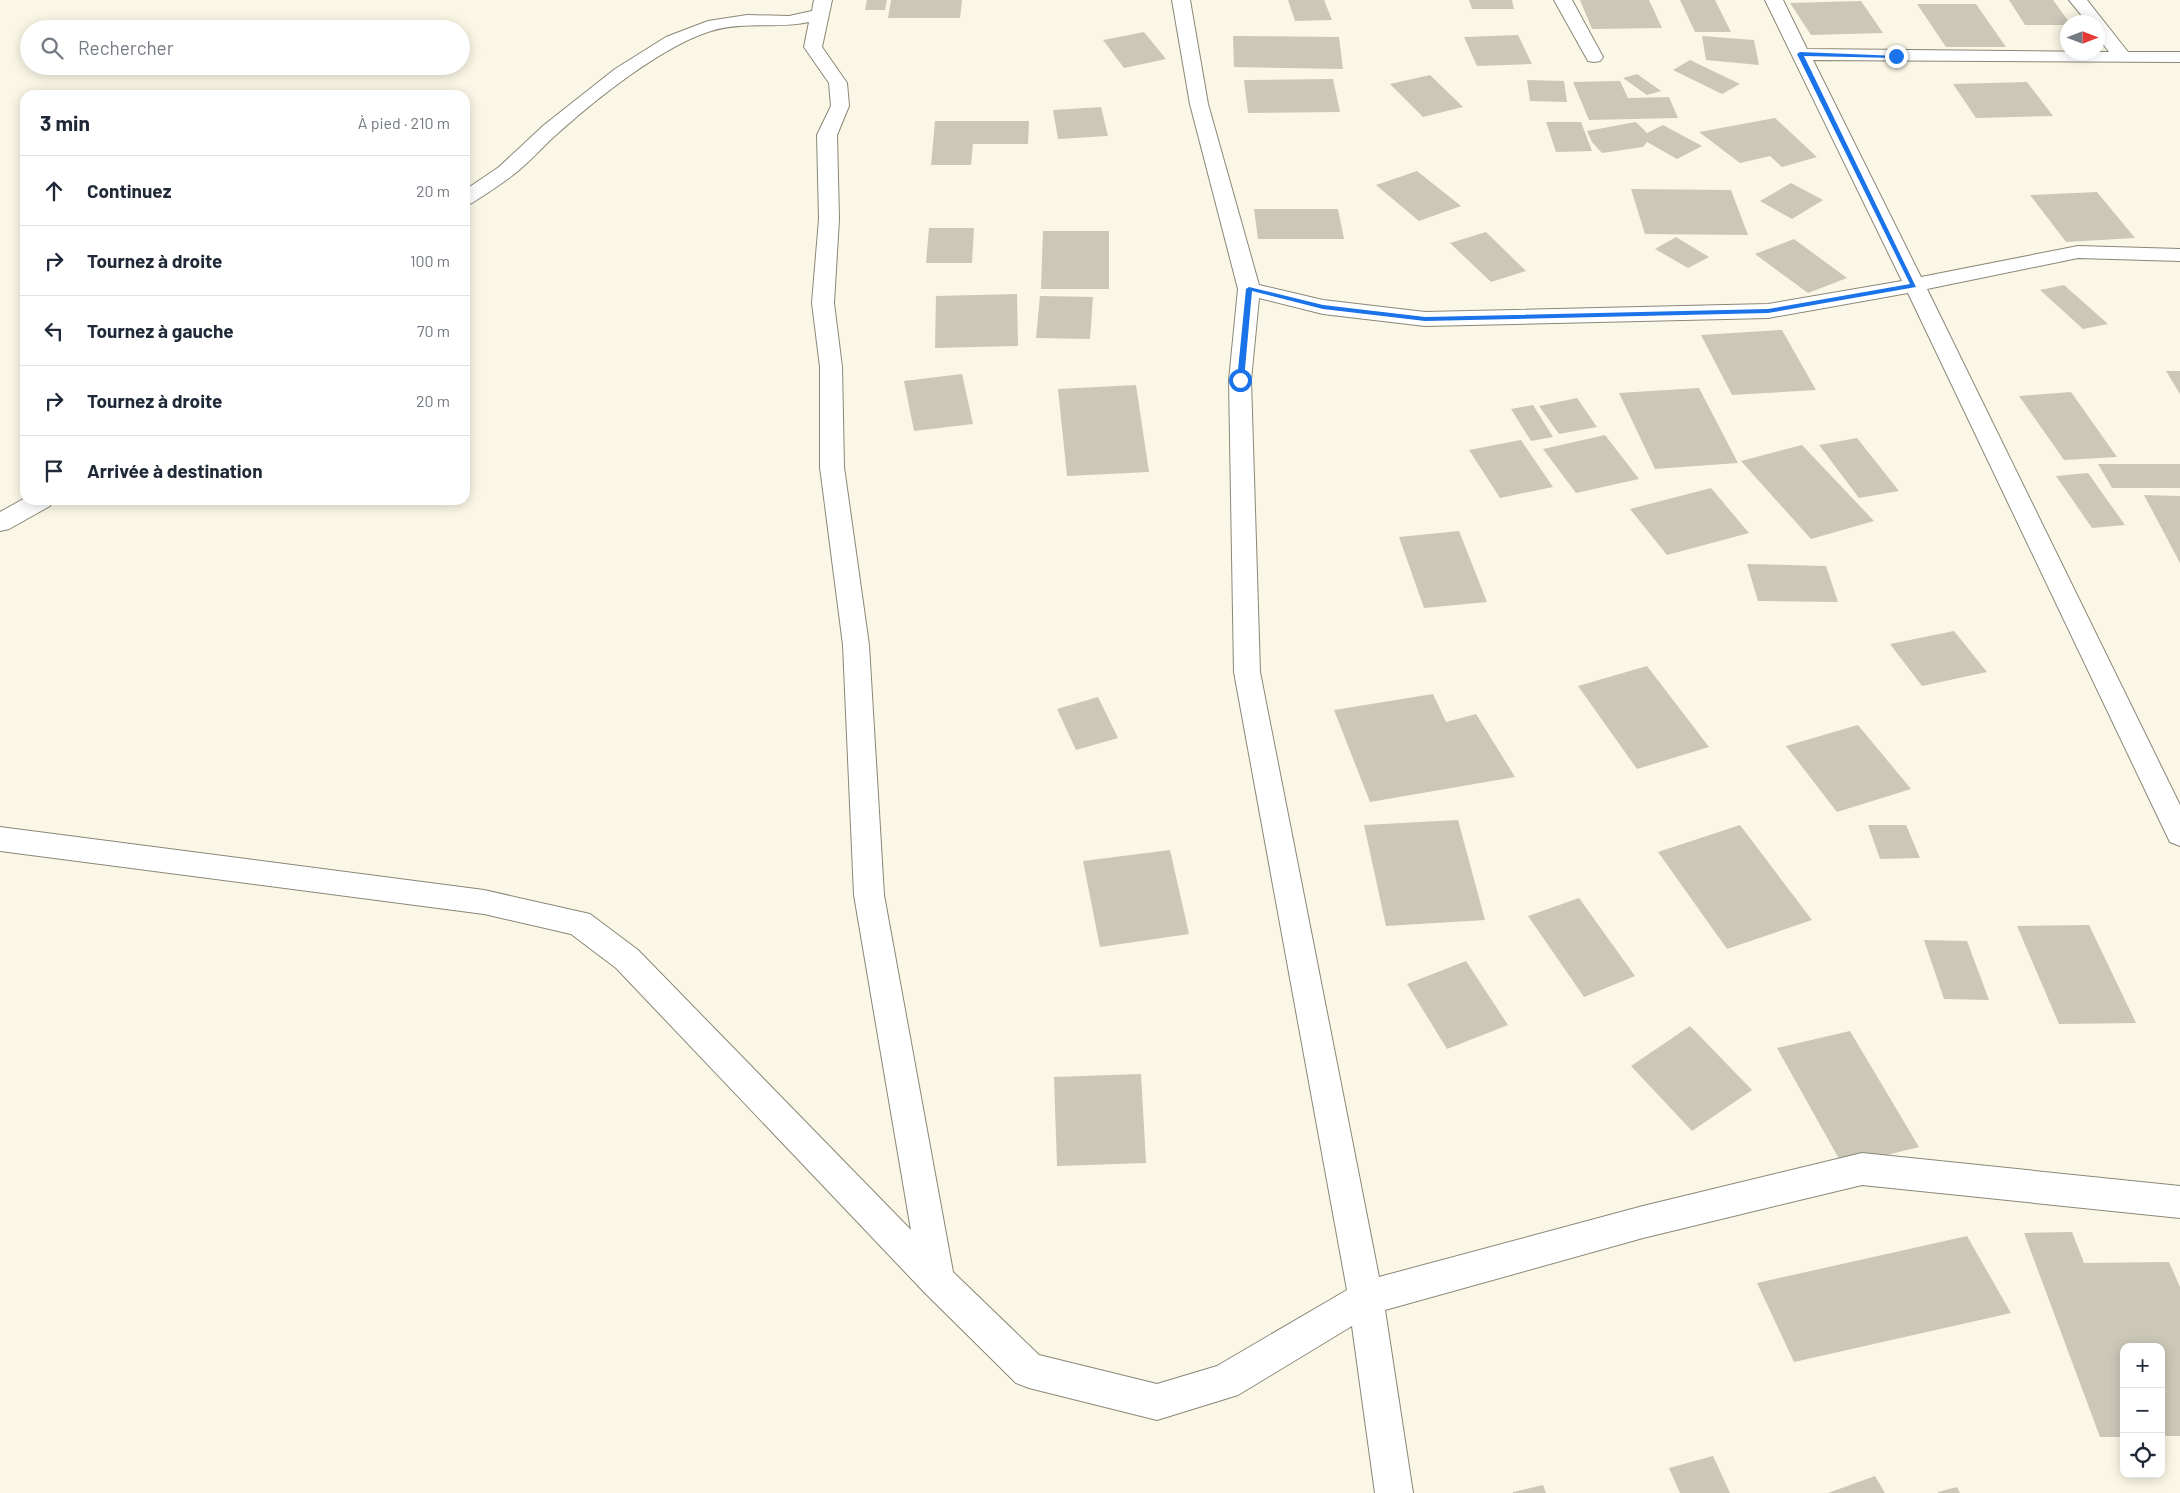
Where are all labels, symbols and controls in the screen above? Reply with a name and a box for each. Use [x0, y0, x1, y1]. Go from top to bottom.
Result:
north arrow [2060, 15, 2105, 60]
search box [20, 20, 470, 75]
icon: search [38, 34, 66, 62]
text: Rechercher [78, 36, 174, 59]
route end [1885, 45, 1908, 68]
text: 3 min [40, 110, 90, 135]
text: À pied · 210 m [358, 113, 450, 132]
icon: ahead [40, 177, 68, 205]
text: Continuez [87, 179, 171, 202]
text: 20 m [416, 181, 450, 200]
icon: right [40, 247, 68, 275]
text: Tournez à droite [87, 249, 223, 272]
text: 100 m [410, 251, 450, 270]
icon: left [40, 317, 68, 345]
text: Tournez à gauche [87, 319, 234, 342]
text: 70 m [417, 321, 450, 340]
route start [1229, 369, 1252, 392]
icon: right [40, 387, 68, 415]
text: Tournez à droite [87, 389, 223, 412]
text: 20 m [416, 391, 450, 410]
icon: arrive [40, 457, 68, 485]
text: Arrivée à destination [87, 459, 263, 482]
map controls [2120, 1343, 2165, 1478]
button: + [2120, 1343, 2165, 1388]
button: − [2120, 1388, 2165, 1433]
button: locate [2120, 1433, 2165, 1478]

